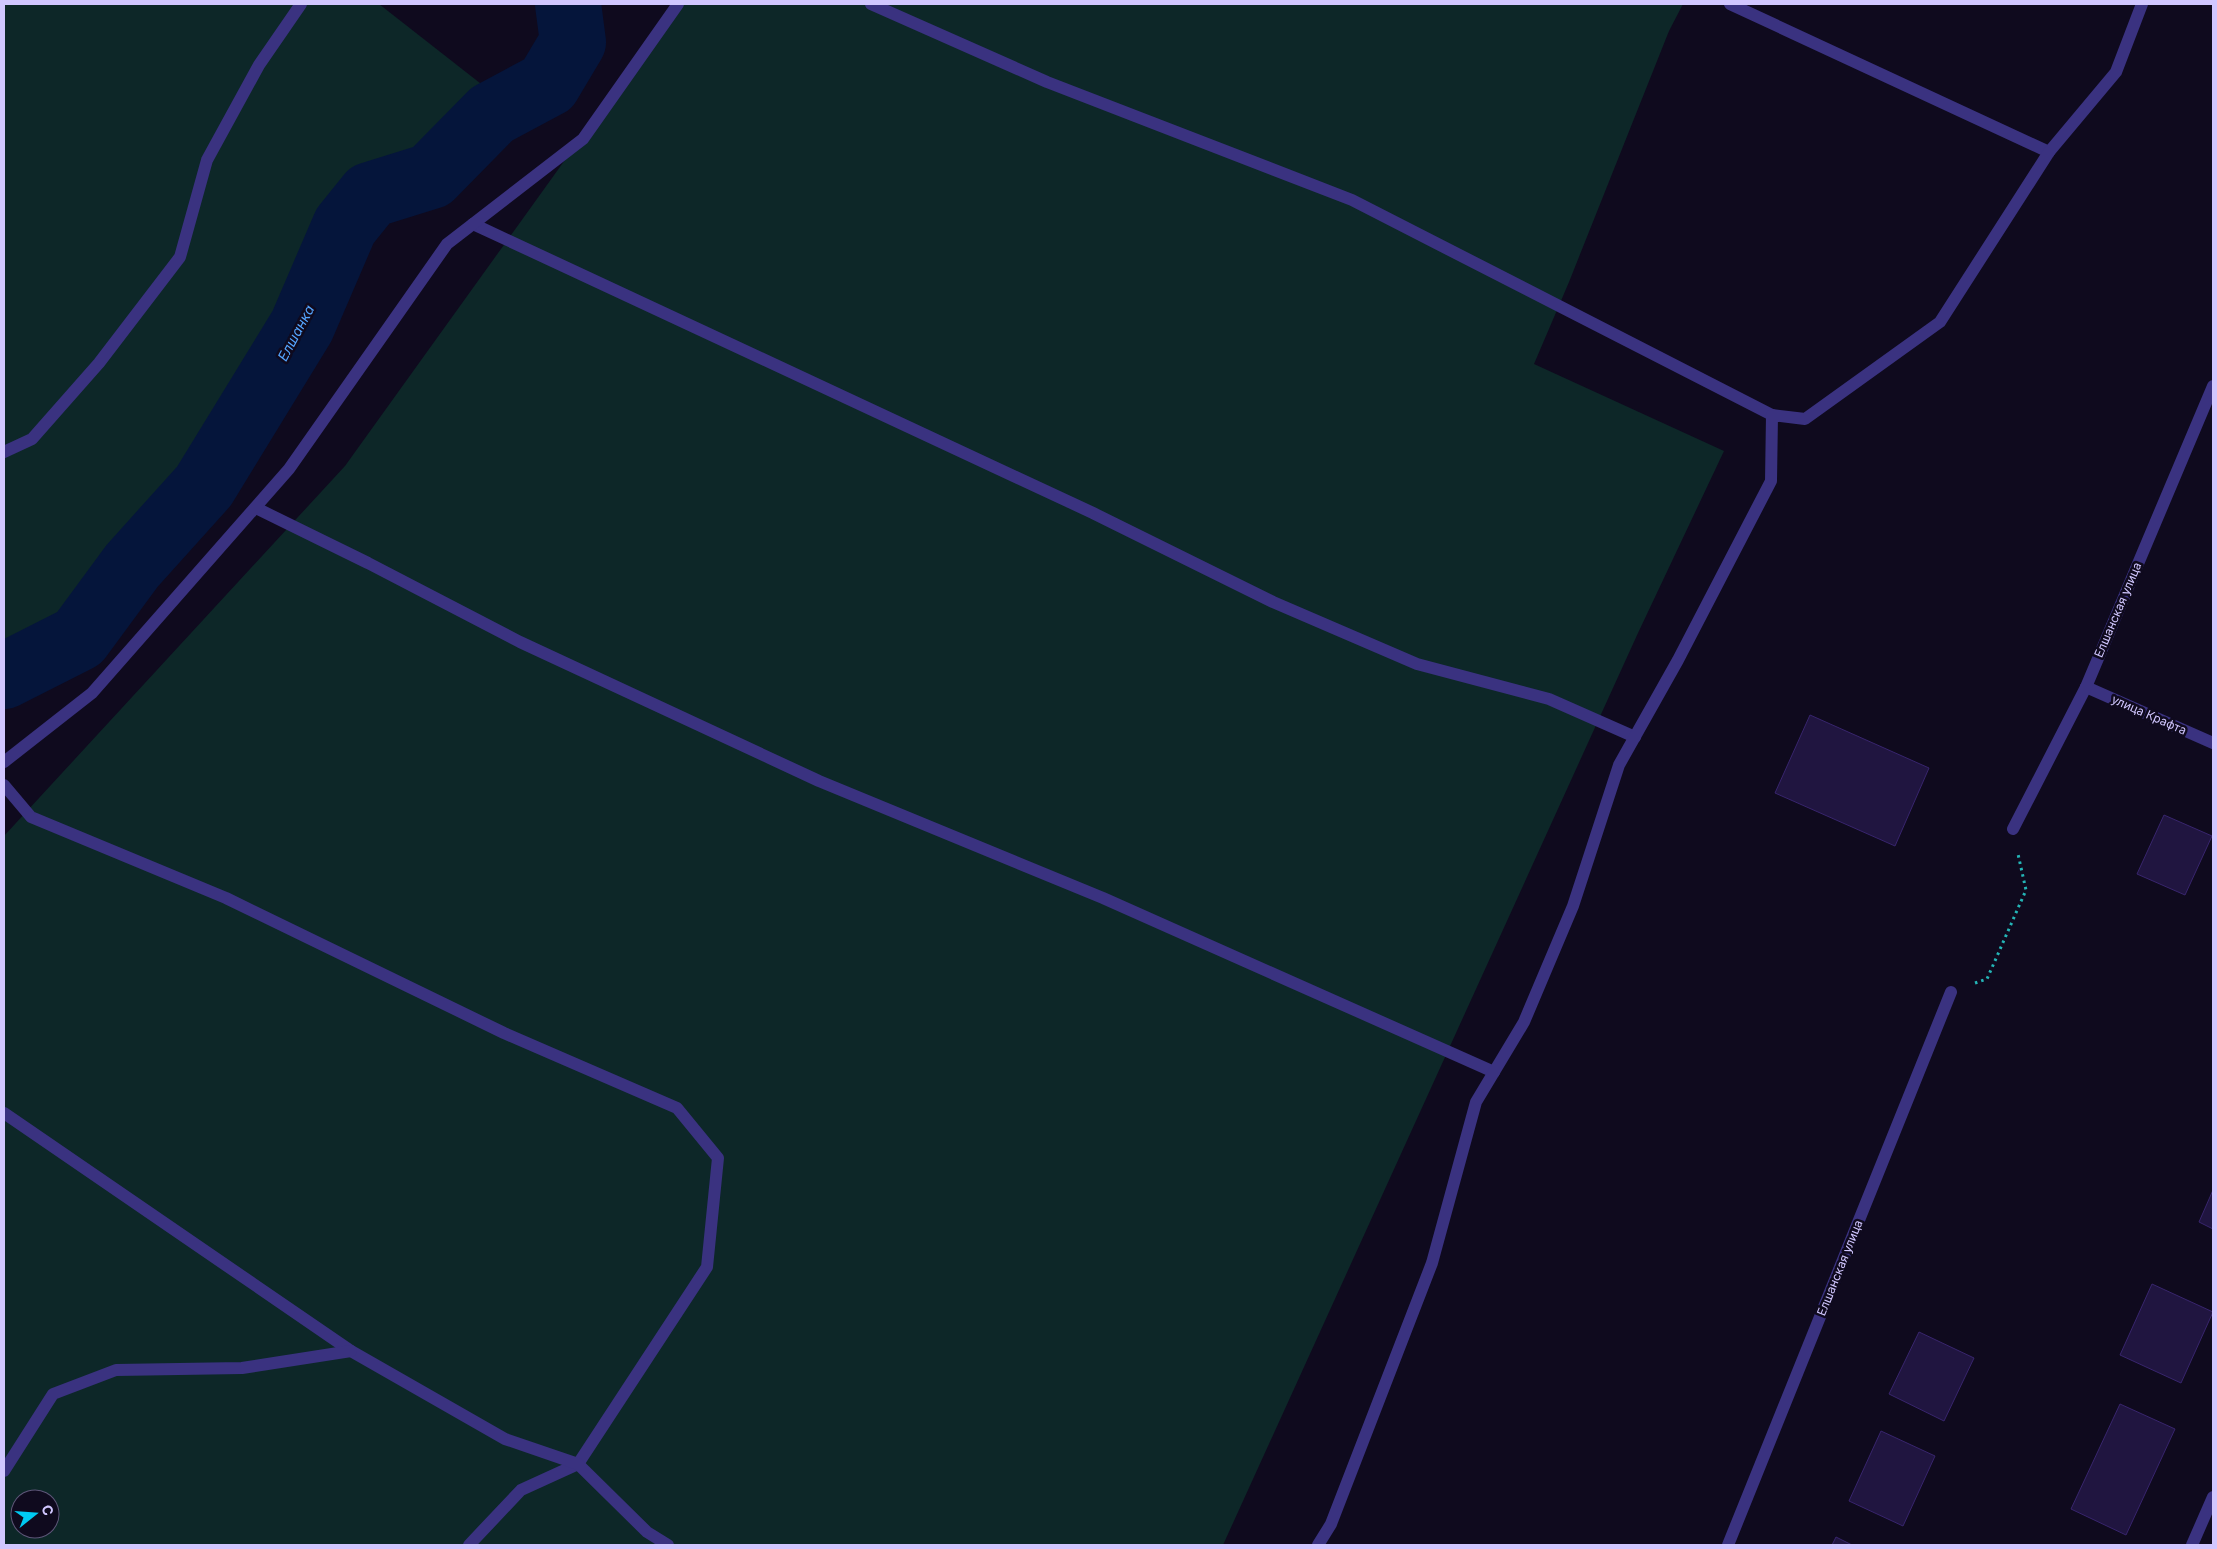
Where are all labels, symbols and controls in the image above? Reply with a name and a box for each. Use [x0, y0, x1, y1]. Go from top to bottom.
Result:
water label: Елшанка [274, 301, 318, 364]
street label: Елшанская улица [2091, 560, 2144, 660]
street label: улица Крафта [2109, 691, 2189, 738]
street label: Елшанская улица [1813, 1218, 1866, 1318]
north arrow [10, 1489, 60, 1539]
text: С [38, 1503, 58, 1517]

